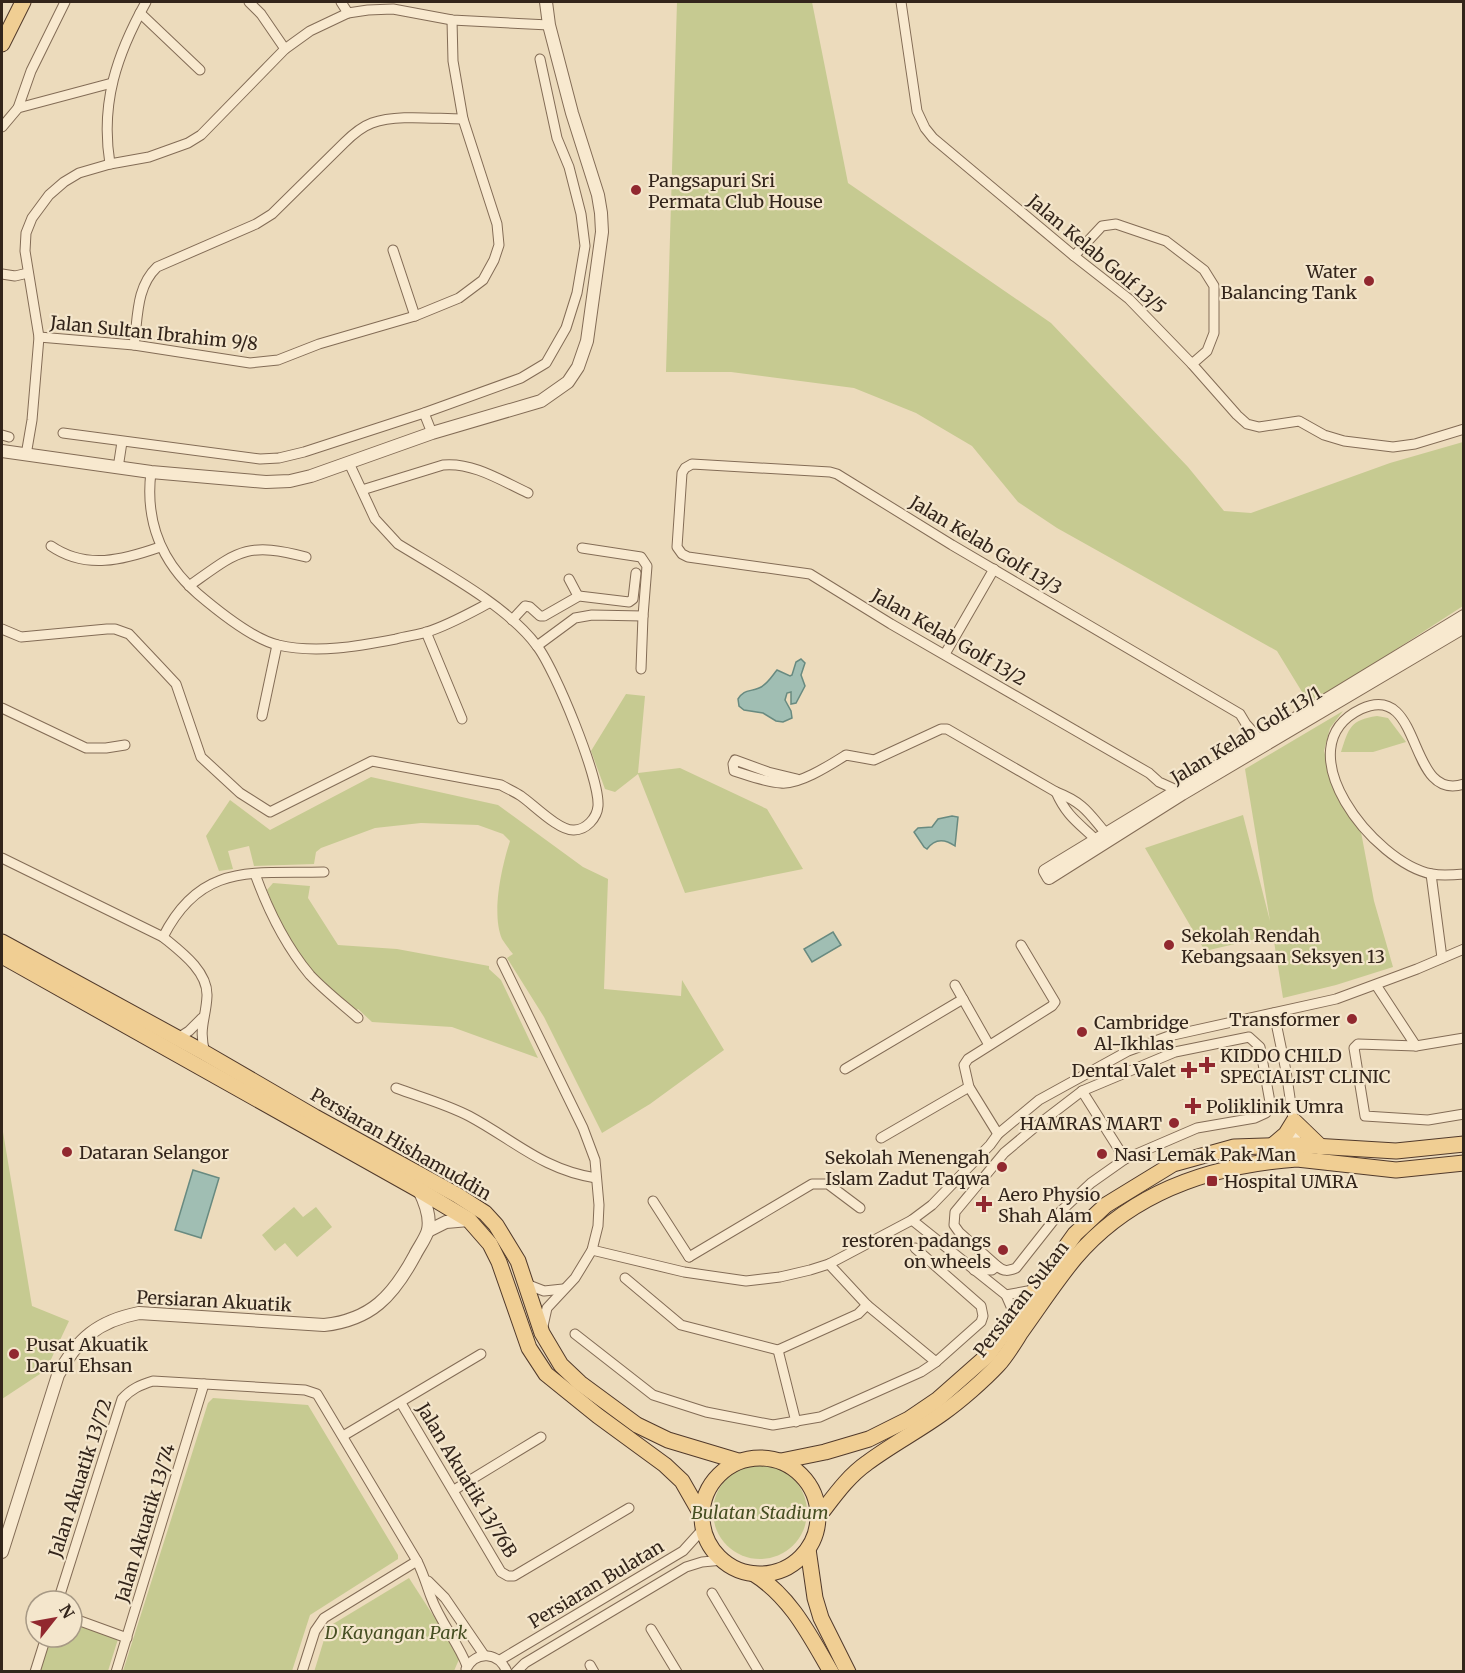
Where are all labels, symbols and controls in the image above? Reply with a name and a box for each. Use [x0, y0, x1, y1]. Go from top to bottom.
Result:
place label: Pangsapuri Sri Permata Club House [648, 169, 823, 213]
marker: Pangsapuri Sri Permata Club House [629, 183, 643, 197]
street label: Jalan Kelab Golf 13/5 [1022, 189, 1171, 319]
place label: Water Balancing Tank [1221, 260, 1358, 304]
marker: Water Balancing Tank [1362, 274, 1376, 288]
street label: Jalan Sultan Ibrahim 9/8 [48, 311, 259, 355]
street label: Jalan Kelab Golf 13/3 [905, 490, 1066, 600]
street label: Jalan Kelab Golf 13/2 [867, 583, 1030, 691]
street label: Jalan Kelab Golf 13/1 [1166, 681, 1325, 790]
place label: Sekolah Rendah Kebangsaan Seksyen 13 [1181, 924, 1385, 968]
marker: Sekolah Rendah Kebangsaan Seksyen 13 [1162, 938, 1176, 952]
place label: Transformer [1229, 1008, 1340, 1031]
place label: Cambridge Al-Ikhlas [1093, 1011, 1189, 1055]
marker: Transformer [1345, 1012, 1359, 1026]
marker: Cambridge Al-Ikhlas [1075, 1025, 1089, 1039]
place label: KIDDO CHILD SPECIALIST CLINIC [1220, 1044, 1391, 1088]
marker: KIDDO CHILD SPECIALIST CLINIC [1198, 1056, 1216, 1074]
place label: Dental Valet [1071, 1059, 1176, 1082]
marker: Dental Valet [1180, 1061, 1198, 1079]
street label: Persiaran Hishamuddin [307, 1083, 496, 1205]
place label: Poliklinik Umra [1206, 1095, 1344, 1118]
marker: Poliklinik Umra [1184, 1097, 1202, 1115]
place label: HAMRAS MART [1020, 1112, 1162, 1135]
marker: HAMRAS MART [1167, 1116, 1181, 1130]
place label: Dataran Selangor [79, 1141, 229, 1164]
place label: Nasi Lemak Pak Man [1114, 1143, 1296, 1166]
marker: Dataran Selangor [60, 1145, 74, 1159]
place label: Sekolah Menengah Islam Zadut Taqwa [825, 1146, 990, 1190]
marker: Nasi Lemak Pak Man [1095, 1147, 1109, 1161]
marker: Sekolah Menengah Islam Zadut Taqwa [995, 1160, 1009, 1174]
place label: Hospital UMRA [1224, 1170, 1358, 1193]
marker: Hospital UMRA [1205, 1174, 1219, 1188]
place label: Aero Physio Shah Alam [997, 1183, 1100, 1227]
marker: Aero Physio Shah Alam [975, 1195, 993, 1213]
place label: restoren padangs on wheels [842, 1229, 991, 1273]
street label: Persiaran Sukan [969, 1236, 1073, 1362]
marker: restoren padangs on wheels [996, 1243, 1010, 1257]
street label: Persiaran Akuatik [136, 1285, 293, 1317]
place label: Pusat Akuatik Darul Ehsan [26, 1333, 149, 1377]
marker: Pusat Akuatik Darul Ehsan [7, 1347, 21, 1361]
street label: Jalan Akuatik 13/72 [43, 1396, 117, 1561]
street label: Jalan Akuatik 13/76B [411, 1398, 522, 1562]
street label: Jalan Akuatik 13/74 [110, 1441, 180, 1606]
park label: Bulatan Stadium [691, 1501, 829, 1524]
street label: Persiaran Bulatan [524, 1535, 668, 1633]
north arrow [24, 1589, 84, 1649]
text: N [55, 1601, 79, 1622]
park label: D Kayangan Park [324, 1621, 467, 1644]

